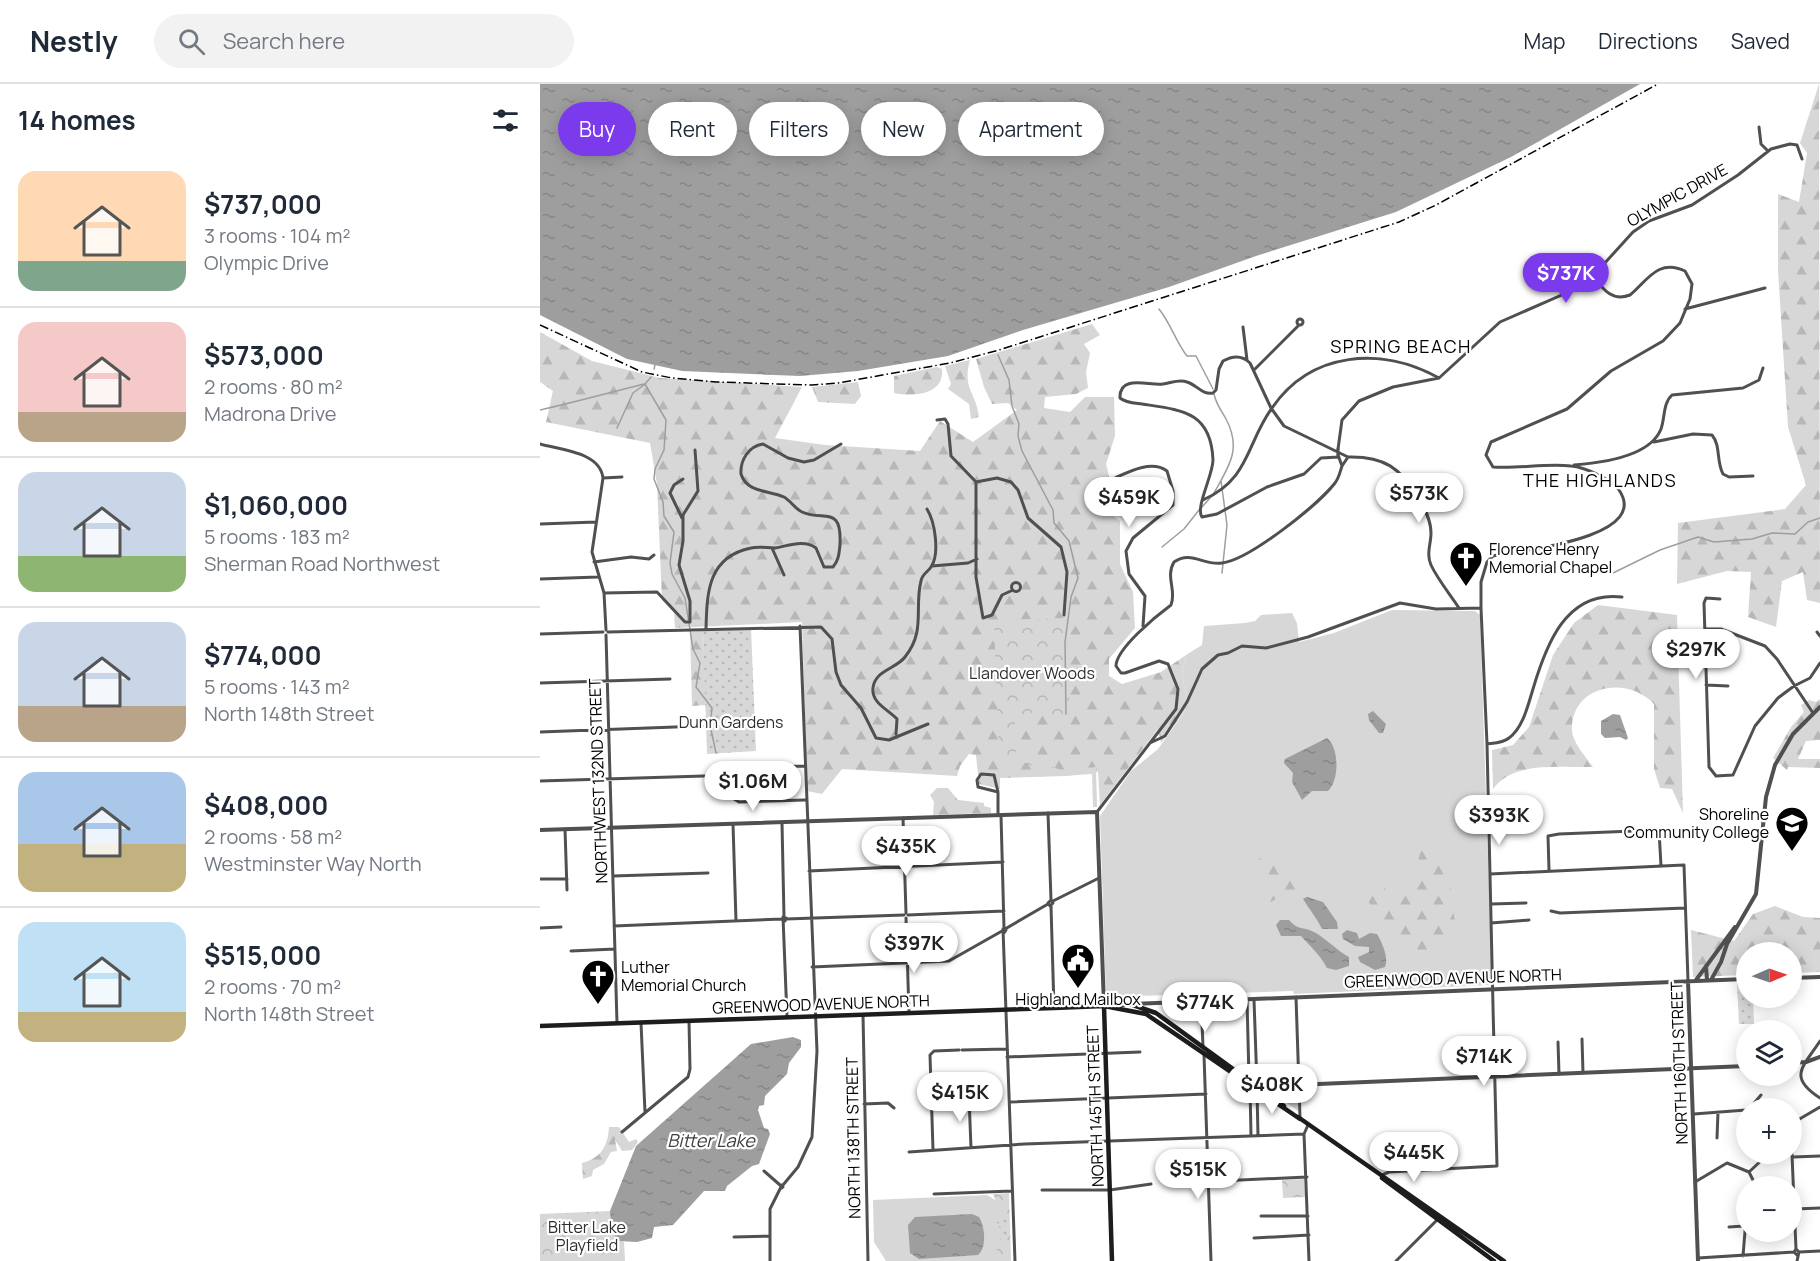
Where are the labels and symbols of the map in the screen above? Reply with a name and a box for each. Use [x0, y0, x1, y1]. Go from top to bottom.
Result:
street label: OLYMPIC DRIVE [1623, 158, 1731, 232]
pin: $737K [1524, 253, 1608, 304]
district label: SPRING BEACH [1330, 334, 1472, 358]
district label: THE HIGHLANDS [1523, 468, 1677, 492]
pin: $573K [1377, 473, 1461, 524]
pin: $459K [1087, 477, 1171, 528]
place label: Florence Henry Memorial Chapel [1489, 538, 1612, 578]
church icon: Florence Henry Memorial Chapel [1448, 540, 1484, 587]
pin: $297K [1654, 629, 1738, 680]
park label: Llandover Woods [969, 662, 1095, 684]
street label: NORTHWEST 132ND STREET [583, 678, 613, 884]
park label: Dunn Gardens [679, 711, 783, 733]
pin: $1.06M [704, 761, 802, 812]
pin: $393K [1457, 795, 1541, 846]
place label: Shoreline Community College [1624, 803, 1769, 843]
school or university icon: Shoreline Community College [1774, 805, 1810, 852]
pin: $435K [864, 826, 948, 877]
pin: $397K [872, 923, 956, 974]
public building icon: Highland Mailbox [1060, 942, 1096, 989]
north arrow [1736, 942, 1802, 1008]
place label: Luther Memorial Church [621, 956, 746, 996]
church icon: Luther Memorial Church [580, 958, 616, 1005]
street label: GREENWOOD AVENUE NORTH [1344, 963, 1562, 993]
street label: NORTH 160TH STREET [1665, 981, 1693, 1145]
pin: $774K [1163, 982, 1247, 1033]
place label: Highland Mailbox [1015, 988, 1141, 1010]
street label: GREENWOOD AVENUE NORTH [712, 989, 930, 1019]
street label: NORTH 145TH STREET [1081, 1024, 1109, 1187]
pin: $714K [1442, 1036, 1526, 1087]
street label: NORTH 138TH STREET [841, 1057, 865, 1219]
pin: $408K [1230, 1064, 1314, 1115]
pin: $415K [918, 1072, 1002, 1123]
water label: Bitter Lake [667, 1128, 756, 1152]
pin: $445K [1372, 1132, 1456, 1183]
pin: $515K [1156, 1149, 1240, 1200]
park label: Bitter Lake Playfield [548, 1216, 626, 1256]

